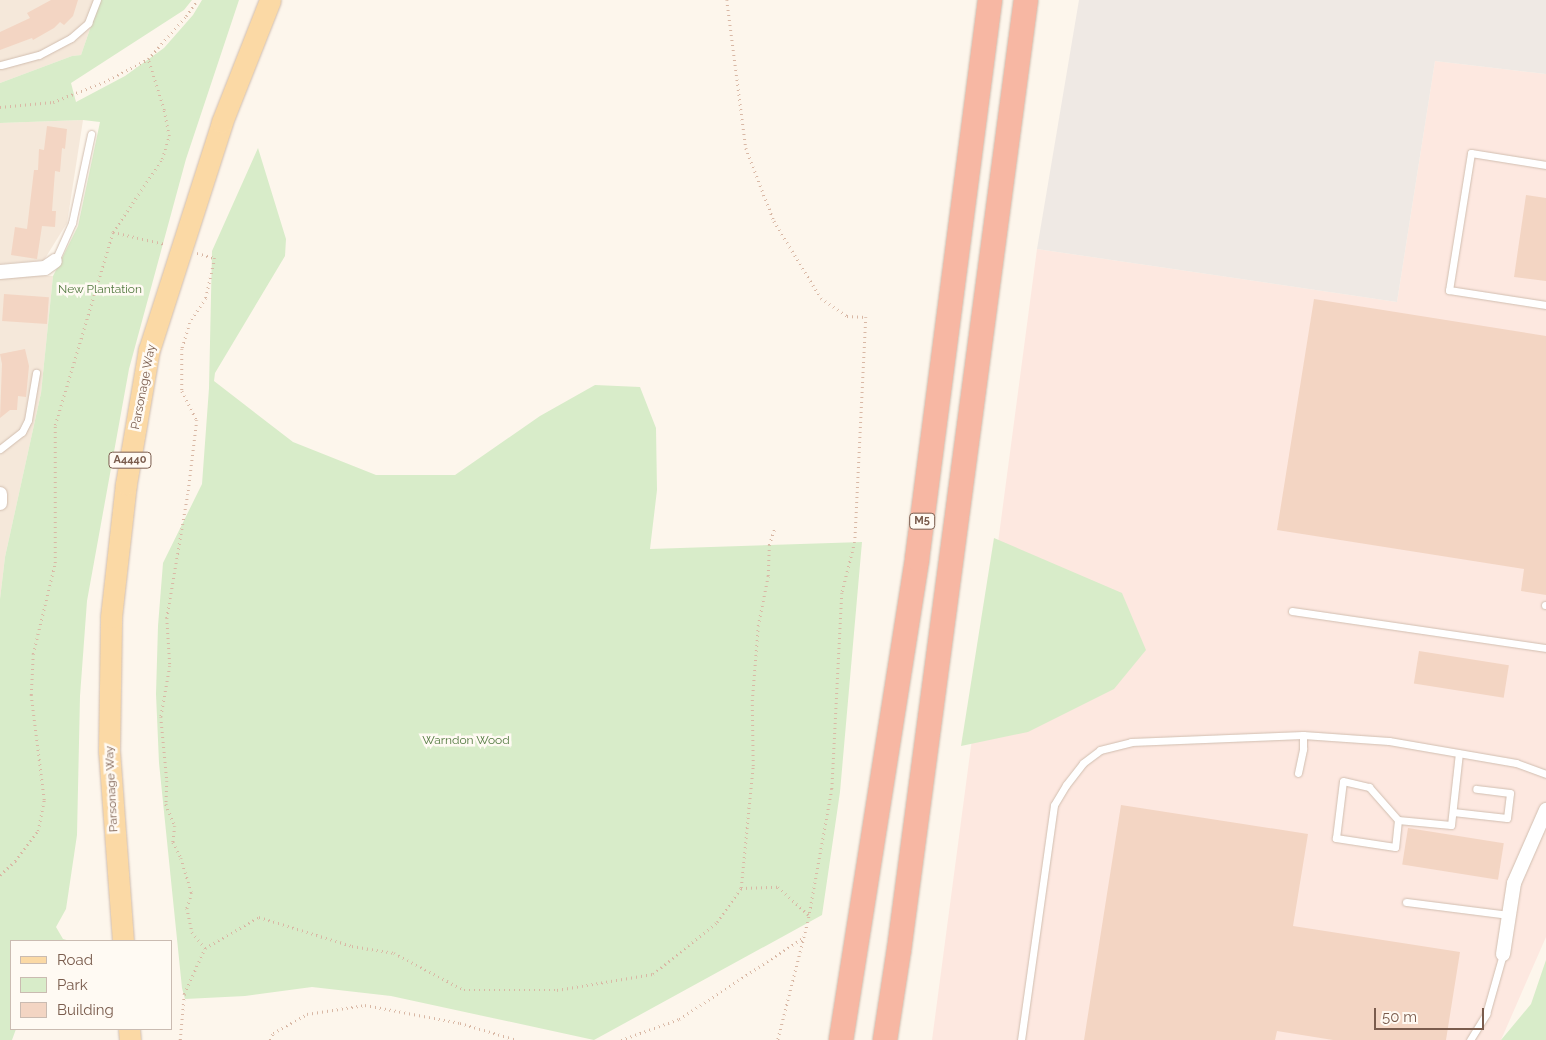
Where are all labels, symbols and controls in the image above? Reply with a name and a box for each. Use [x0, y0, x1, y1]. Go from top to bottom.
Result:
park label: New Plantation [58, 283, 142, 297]
street label: Parsonage Way [129, 343, 159, 431]
road number: A4440 [108, 452, 152, 468]
road number: M5 [908, 512, 936, 530]
park label: Warndon Wood [422, 734, 510, 748]
street label: Parsonage Way [103, 745, 121, 833]
legend [10, 940, 172, 1030]
text: Road [57, 951, 93, 969]
text: Park [57, 976, 88, 994]
scale bar [1376, 998, 1486, 1030]
text: Building [57, 1001, 114, 1019]
text: 50 m [1382, 1008, 1417, 1026]

